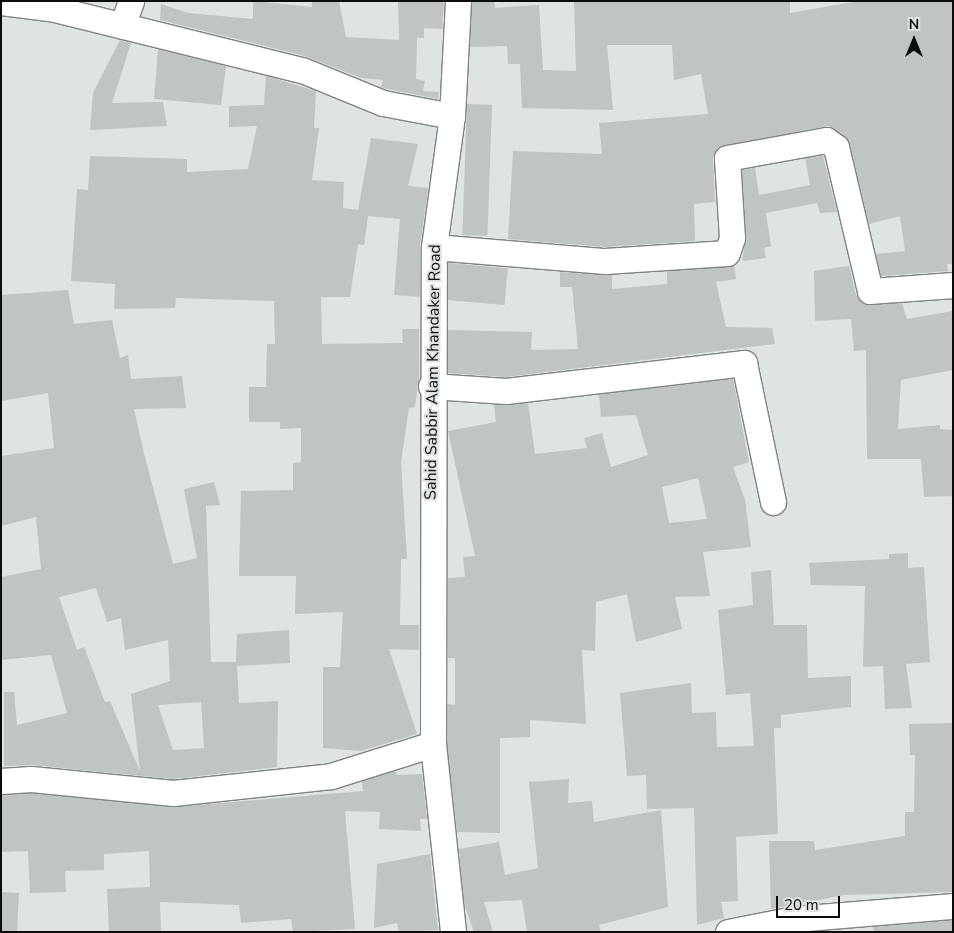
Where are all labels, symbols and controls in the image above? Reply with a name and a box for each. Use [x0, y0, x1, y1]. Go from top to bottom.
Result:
north arrow [889, 15, 939, 65]
text: N [909, 15, 919, 34]
street label: Sahid Sabbir Alam Khandaker Road [421, 244, 445, 500]
scale bar [779, 886, 843, 918]
text: 20 m [784, 895, 819, 915]

